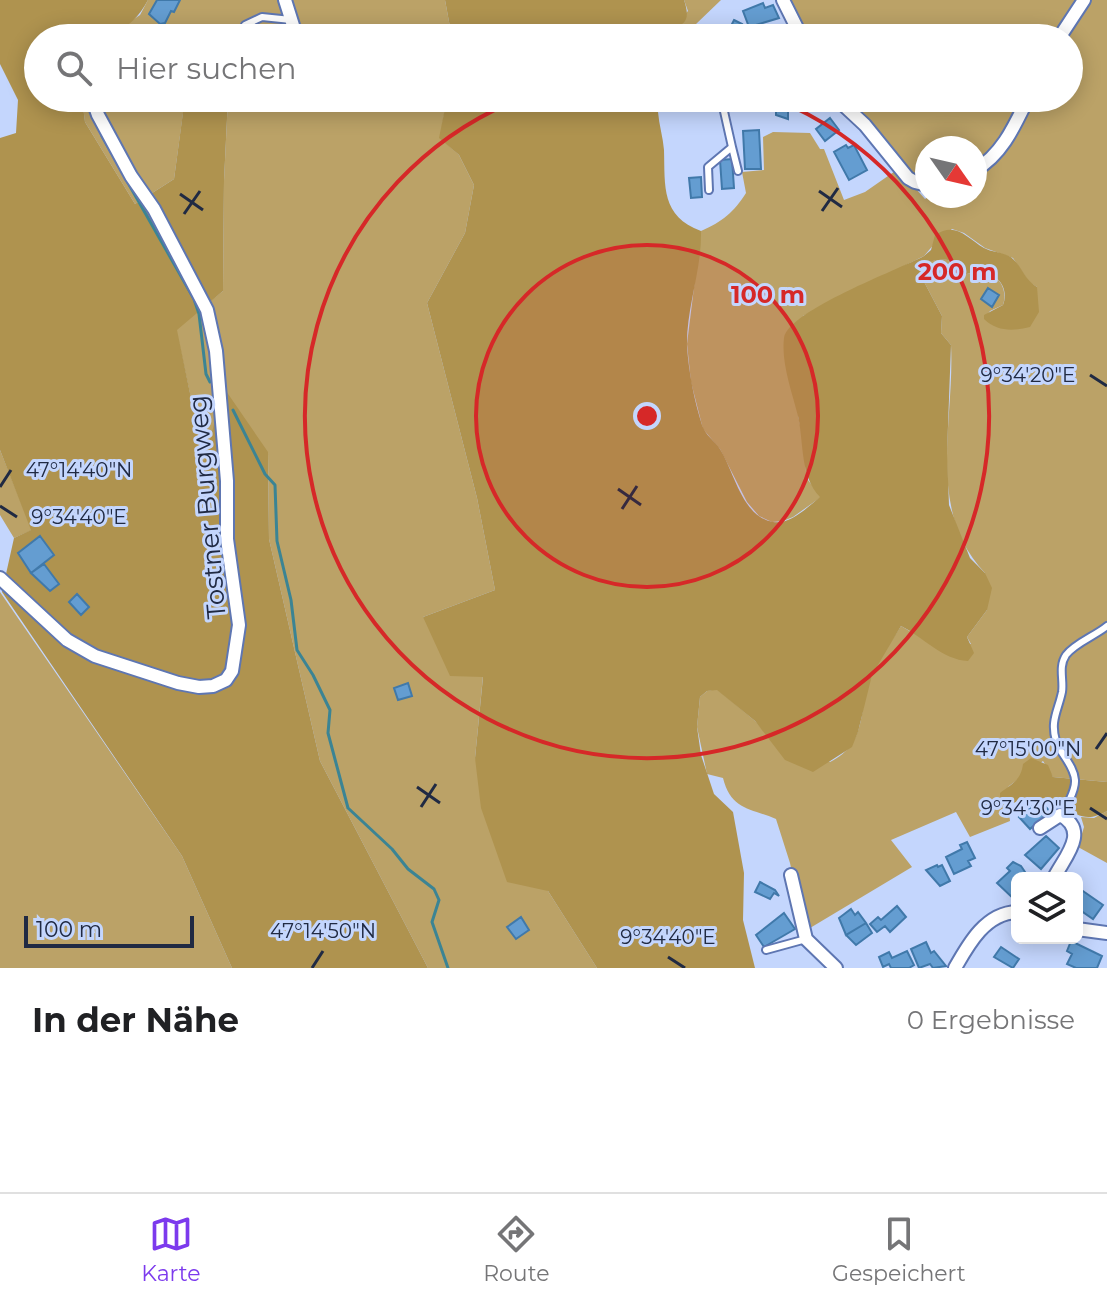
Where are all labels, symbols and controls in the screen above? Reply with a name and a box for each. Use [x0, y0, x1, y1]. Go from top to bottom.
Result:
search box [24, 24, 1083, 112]
icon: search [52, 46, 96, 90]
text: Hier suchen [116, 50, 297, 87]
north arrow [915, 136, 987, 208]
text: 200 m [918, 257, 996, 286]
text: 100 m [731, 280, 805, 309]
text: 9°34'20"E [981, 363, 1075, 387]
street label: Tostner Burgweg [181, 394, 233, 620]
centre of rings [633, 402, 661, 430]
text: 47°14'40"N [26, 458, 132, 482]
text: 9°34'40"E [31, 505, 127, 529]
text: 47°15'00"N [975, 737, 1081, 761]
text: 9°34'30"E [981, 796, 1075, 820]
map controls [1011, 872, 1083, 944]
button: layers [1011, 872, 1083, 944]
scale bar [24, 912, 194, 948]
text: 100 m [36, 916, 102, 943]
text: 47°14'50"N [270, 919, 376, 943]
text: 9°34'40"E [620, 925, 716, 949]
text: In der Nähe [32, 999, 239, 1041]
text: 0 Ergebnisse [907, 1004, 1075, 1036]
tab: Karte [141, 1212, 201, 1287]
tab: Route [483, 1212, 549, 1287]
tab: Gespeichert [832, 1212, 966, 1287]

